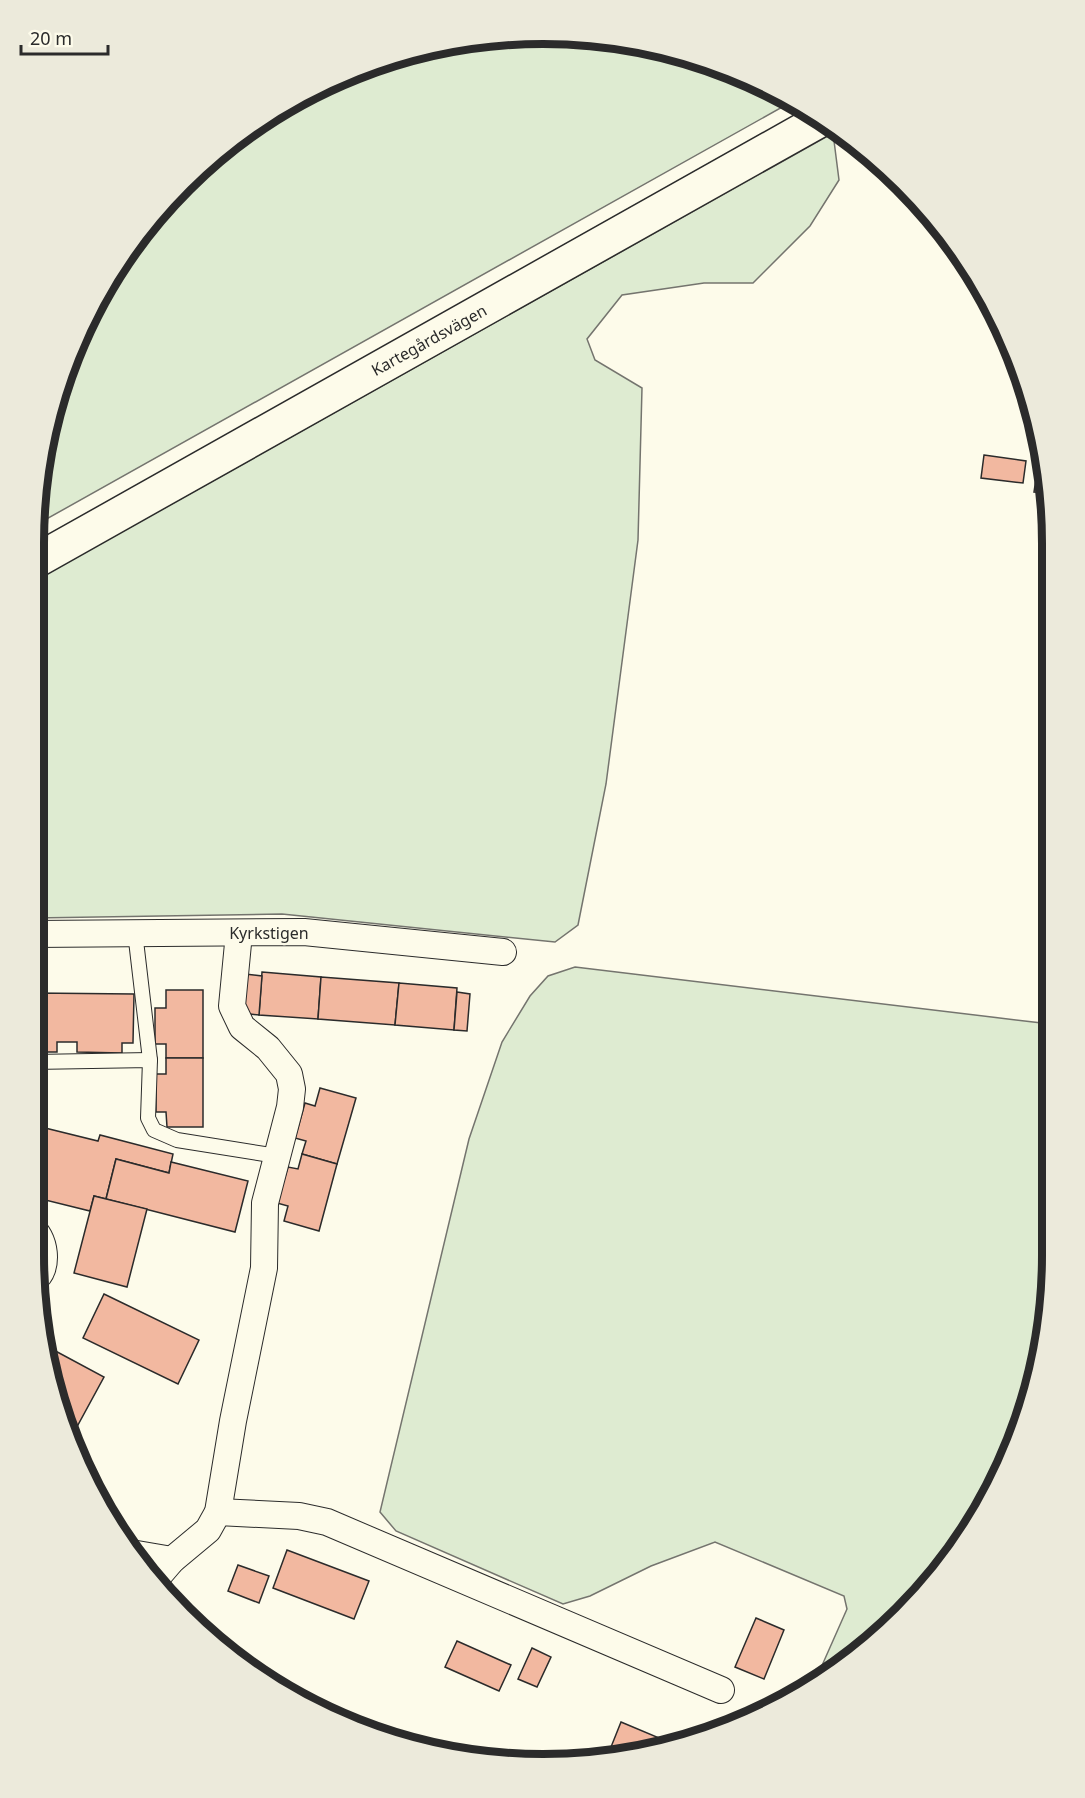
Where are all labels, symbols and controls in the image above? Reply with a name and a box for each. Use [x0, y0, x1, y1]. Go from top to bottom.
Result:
scale bar [21, 18, 108, 56]
text: 20 m [30, 26, 72, 50]
street label: Kartegårdsvägen [367, 299, 491, 381]
street label: Kyrkstigen [229, 922, 309, 944]

